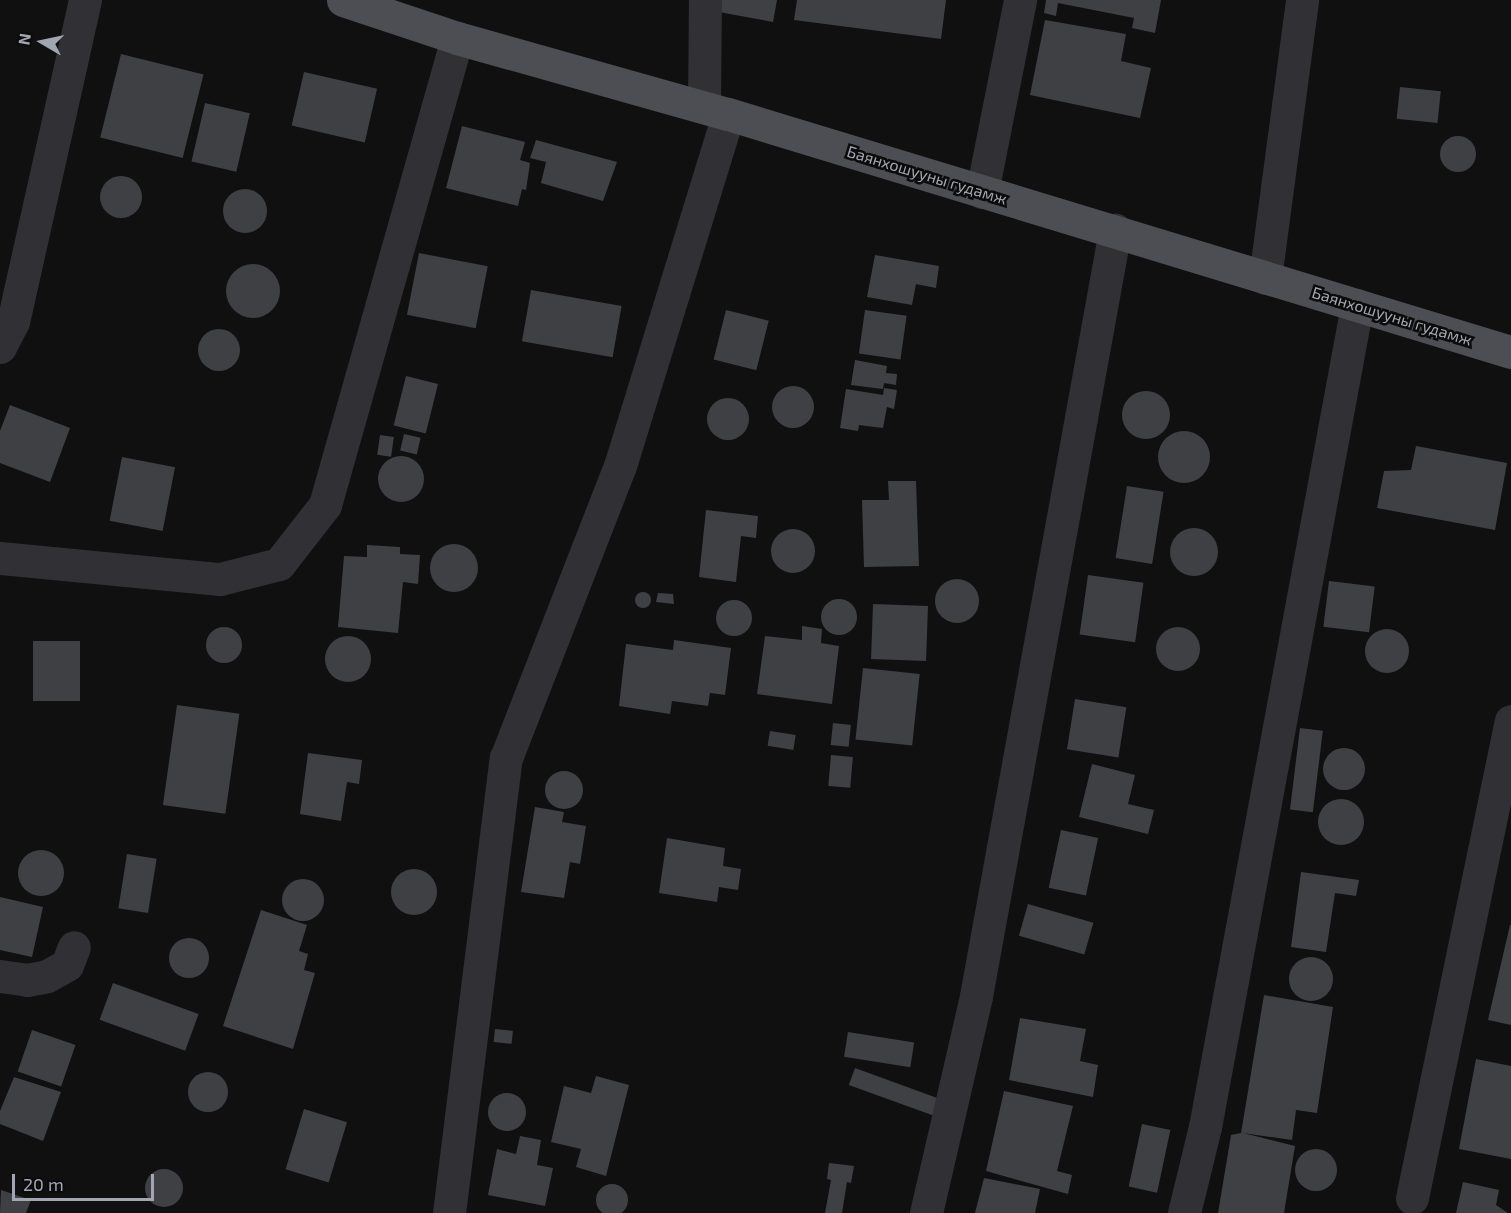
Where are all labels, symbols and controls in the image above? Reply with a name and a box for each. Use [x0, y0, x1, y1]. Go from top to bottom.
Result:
north arrow [12, 12, 72, 72]
text: N [13, 32, 34, 46]
street label: Баянхошууны гудамж [845, 142, 1009, 208]
street label: Баянхошууны гудамж [1310, 283, 1474, 349]
scale bar [15, 1162, 158, 1200]
text: 20 m [23, 1173, 64, 1195]

